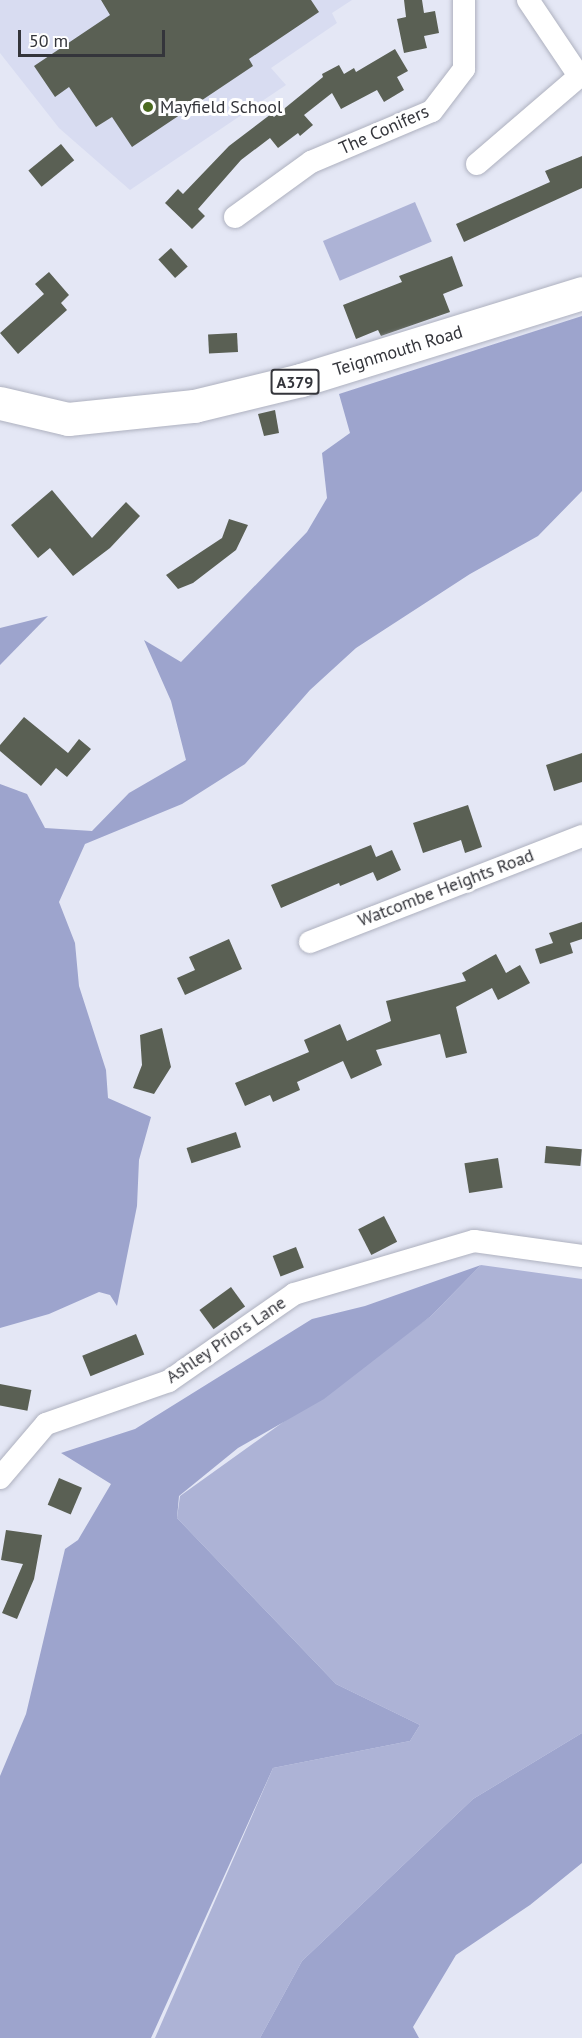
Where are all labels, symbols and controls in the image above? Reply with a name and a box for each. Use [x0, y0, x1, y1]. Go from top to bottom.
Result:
scale bar [21, 18, 168, 56]
text: 50 m [29, 29, 68, 52]
place label: Mayfield School [160, 96, 282, 118]
marker: Mayfield School [141, 100, 155, 114]
street label: The Conifers [336, 101, 432, 159]
street label: Teignmouth Road [331, 321, 465, 381]
road number: A379 [270, 369, 320, 395]
street label: Watcombe Heights Road [355, 844, 537, 932]
street label: Ashley Priors Lane [162, 1292, 290, 1388]

